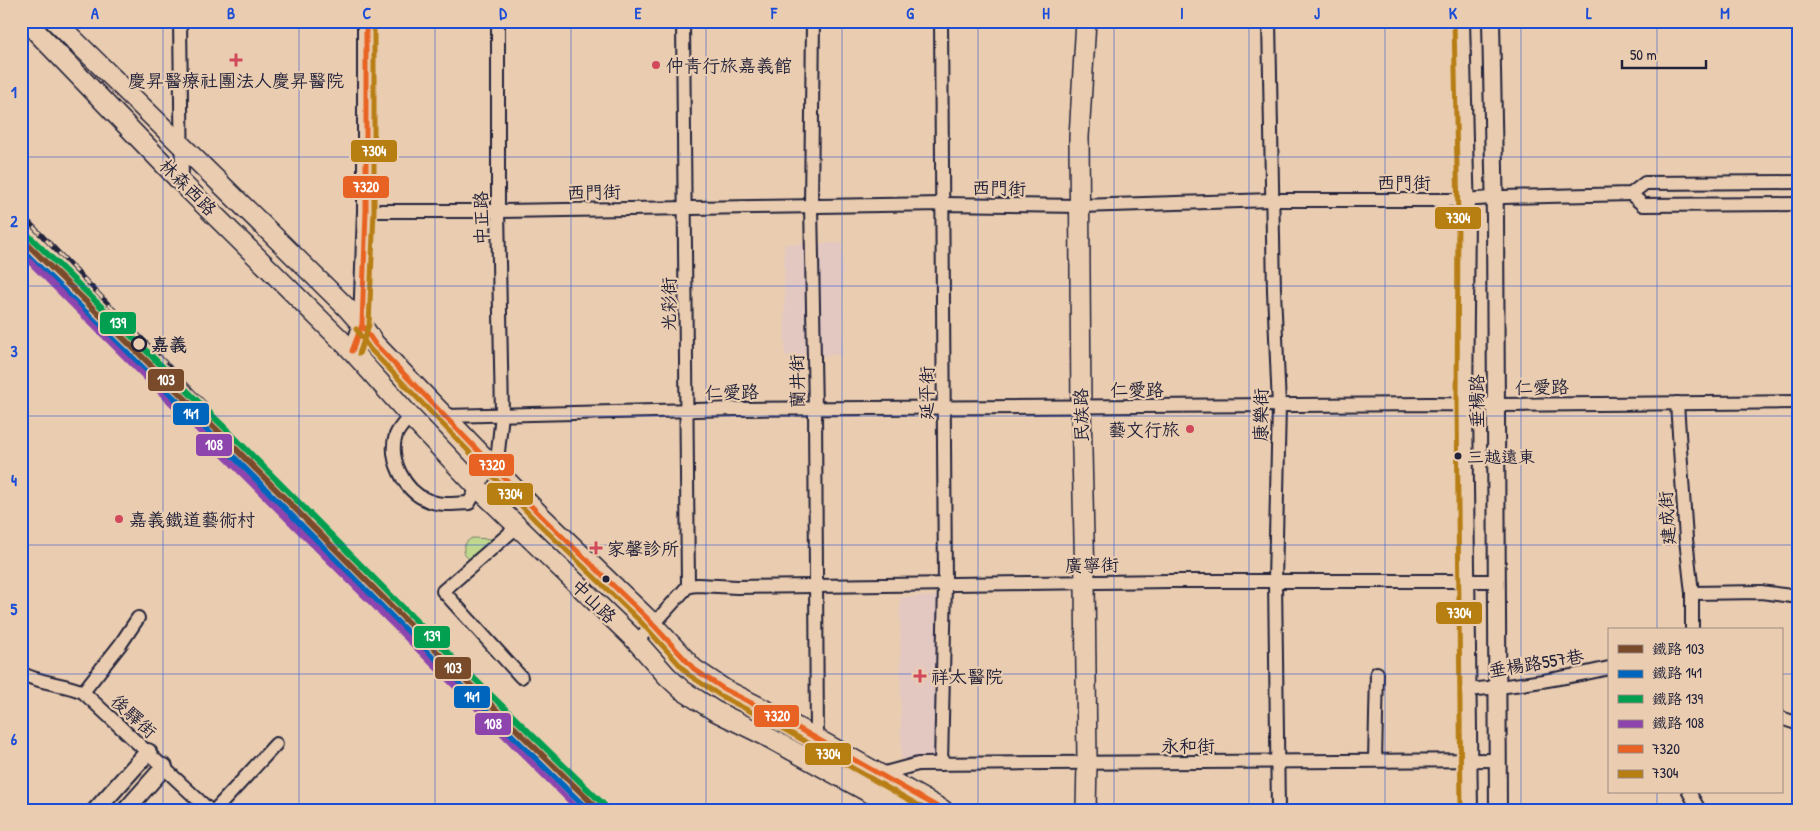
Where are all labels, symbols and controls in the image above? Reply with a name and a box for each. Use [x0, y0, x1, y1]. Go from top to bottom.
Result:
text: A [91, 2, 99, 24]
text: B [227, 2, 235, 24]
text: C [363, 2, 372, 24]
text: D [499, 2, 507, 24]
text: E [634, 2, 642, 24]
text: F [770, 2, 778, 24]
text: G [906, 2, 914, 24]
text: H [1042, 2, 1050, 24]
text: I [1180, 2, 1184, 24]
text: J [1314, 2, 1320, 24]
text: K [1449, 2, 1458, 24]
text: L [1586, 2, 1592, 24]
text: M [1720, 2, 1730, 24]
scale bar [1622, 38, 1706, 70]
text: 50 m [1630, 44, 1657, 65]
marker: 慶昇醫療社團法人慶昇醫院 [229, 53, 243, 67]
place label: 仲青行旅嘉義館 [666, 53, 792, 78]
marker: 仲青行旅嘉義館 [650, 59, 662, 71]
place label: 慶昇醫療社團法人慶昇醫院 [128, 68, 344, 93]
text: 1 [11, 81, 17, 103]
line badge: 7304 [350, 139, 398, 163]
text: 7304 [361, 141, 387, 160]
street label: 林森西路 [154, 153, 222, 221]
street label: 西門街 [1377, 170, 1431, 195]
line badge: 7320 [342, 175, 390, 199]
street label: 西門街 [972, 175, 1026, 201]
text: 7320 [352, 177, 380, 196]
street label: 西門街 [567, 179, 621, 205]
street label: 中正路 [468, 191, 494, 245]
line badge: 7304 [1434, 206, 1482, 230]
text: 7304 [1445, 208, 1471, 227]
text: 2 [10, 210, 18, 232]
street label: 光彩街 [656, 277, 681, 331]
line badge: 139 [99, 311, 137, 335]
text: 139 [110, 313, 127, 332]
place label: 嘉義 [151, 332, 187, 357]
marker: 嘉義 [131, 336, 147, 352]
text: 3 [10, 340, 18, 362]
street label: 蘭井街 [784, 354, 810, 408]
street label: 延平街 [914, 366, 939, 420]
line badge: 103 [147, 368, 185, 392]
text: 103 [157, 370, 176, 389]
street label: 垂楊路 [1464, 374, 1489, 428]
street label: 仁愛路 [1515, 374, 1569, 400]
street label: 仁愛路 [1110, 377, 1164, 402]
street label: 仁愛路 [705, 379, 759, 405]
street label: 民族路 [1068, 388, 1094, 442]
street label: 康樂街 [1248, 388, 1273, 442]
line badge: 141 [172, 402, 210, 426]
text: 141 [183, 404, 199, 423]
place label: 藝文行旅 [1108, 417, 1180, 442]
marker: 藝文行旅 [1184, 423, 1196, 435]
line badge: 108 [195, 433, 233, 457]
text: 108 [205, 435, 223, 454]
place label: 三越遠東 [1467, 445, 1535, 468]
marker: 三越遠東 [1453, 451, 1463, 461]
line badge: 7320 [468, 453, 515, 477]
text: 7320 [478, 455, 506, 474]
text: 4 [11, 469, 17, 491]
line badge: 7304 [486, 482, 534, 506]
text: 7304 [497, 484, 523, 503]
street label: 建成街 [1653, 490, 1681, 546]
place label: 嘉義鐵道藝術村 [129, 507, 255, 532]
marker: 嘉義鐵道藝術村 [113, 513, 125, 525]
place label: 家馨診所 [607, 536, 679, 561]
marker: 家馨診所 [589, 541, 603, 555]
street label: 廣寧街 [1065, 552, 1119, 578]
street label: 中山路 [566, 573, 622, 629]
unlabelled marker [601, 574, 611, 584]
text: 5 [11, 598, 18, 620]
line badge: 7304 [1435, 601, 1483, 625]
text: 7304 [1446, 603, 1472, 622]
line badge: 139 [413, 625, 451, 649]
text: 139 [424, 626, 441, 645]
legend [1608, 628, 1782, 794]
text: 鐵路 103 [1652, 638, 1705, 659]
street label: 垂楊路557巷 [1487, 643, 1585, 683]
line badge: 103 [434, 656, 472, 680]
text: 103 [444, 658, 463, 677]
text: 鐵路 141 [1652, 662, 1702, 683]
place label: 祥太醫院 [931, 664, 1003, 689]
marker: 祥太醫院 [913, 669, 927, 683]
line badge: 141 [453, 685, 491, 709]
text: 141 [464, 687, 480, 706]
street label: 後驛街 [106, 688, 162, 744]
text: 鐵路 139 [1652, 688, 1704, 709]
line badge: 7320 [753, 704, 800, 728]
text: 7320 [763, 706, 791, 725]
line badge: 108 [474, 712, 512, 736]
text: 鐵路 108 [1652, 712, 1704, 733]
text: 108 [484, 714, 502, 733]
text: 6 [11, 728, 18, 750]
street label: 永和街 [1161, 733, 1215, 758]
text: 7320 [1652, 738, 1680, 759]
line badge: 7304 [804, 742, 852, 766]
text: 7304 [815, 744, 841, 763]
text: 7304 [1652, 762, 1679, 783]

